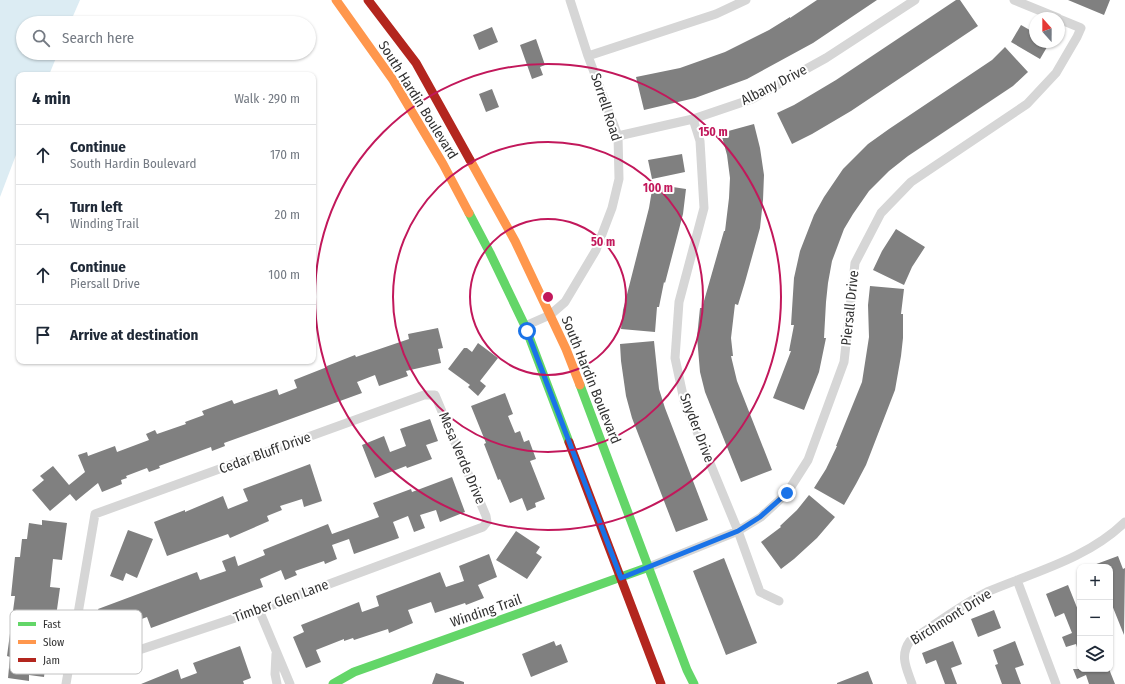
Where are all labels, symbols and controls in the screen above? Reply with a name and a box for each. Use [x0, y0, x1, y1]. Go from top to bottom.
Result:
north arrow [1029, 12, 1065, 48]
search box [16, 16, 316, 60]
icon: search [30, 27, 52, 49]
text: Search here [62, 29, 134, 47]
street label: South Hardin Boulevard [375, 38, 461, 162]
street label: Albany Drive [738, 61, 810, 109]
street label: Sorrell Road [587, 71, 625, 143]
text: 4 min [32, 88, 71, 109]
text: Walk · 290 m [234, 91, 300, 106]
text: 150 m [698, 125, 728, 139]
text: Continue [70, 138, 126, 156]
icon: ahead [32, 144, 54, 166]
text: 170 m [270, 147, 300, 162]
text: South Hardin Boulevard [70, 156, 196, 171]
text: 100 m [643, 181, 673, 195]
text: Turn left [70, 198, 123, 216]
icon: left [32, 204, 54, 226]
text: 20 m [274, 207, 300, 222]
text: Winding Trail [70, 216, 139, 231]
text: 50 m [591, 235, 615, 249]
text: Continue [70, 258, 126, 276]
icon: ahead [32, 264, 54, 286]
text: 100 m [268, 267, 300, 282]
street label: Piersall Drive [838, 270, 862, 346]
text: Piersall Drive [70, 276, 140, 291]
centre of rings [541, 290, 555, 304]
street label: South Hardin Boulevard [558, 314, 624, 446]
route start [518, 322, 536, 340]
icon: arrive [32, 324, 54, 346]
text: Arrive at destination [70, 326, 198, 344]
street label: Snyder Drive [676, 391, 718, 465]
street label: Mesa Verde Drive [435, 409, 489, 507]
street label: Cedar Bluff Drive [217, 428, 313, 477]
route end [778, 484, 796, 502]
map controls [1077, 564, 1113, 672]
button: + [1077, 564, 1113, 600]
street label: Timber Glen Lane [231, 576, 331, 626]
street label: Birchmont Drive [907, 585, 995, 649]
street label: Winding Trail [448, 591, 524, 631]
button: − [1077, 600, 1113, 636]
legend [10, 610, 142, 674]
text: Fast [43, 618, 61, 631]
text: Slow [43, 636, 64, 649]
button: layers [1077, 636, 1113, 672]
text: Jam [43, 654, 60, 667]

